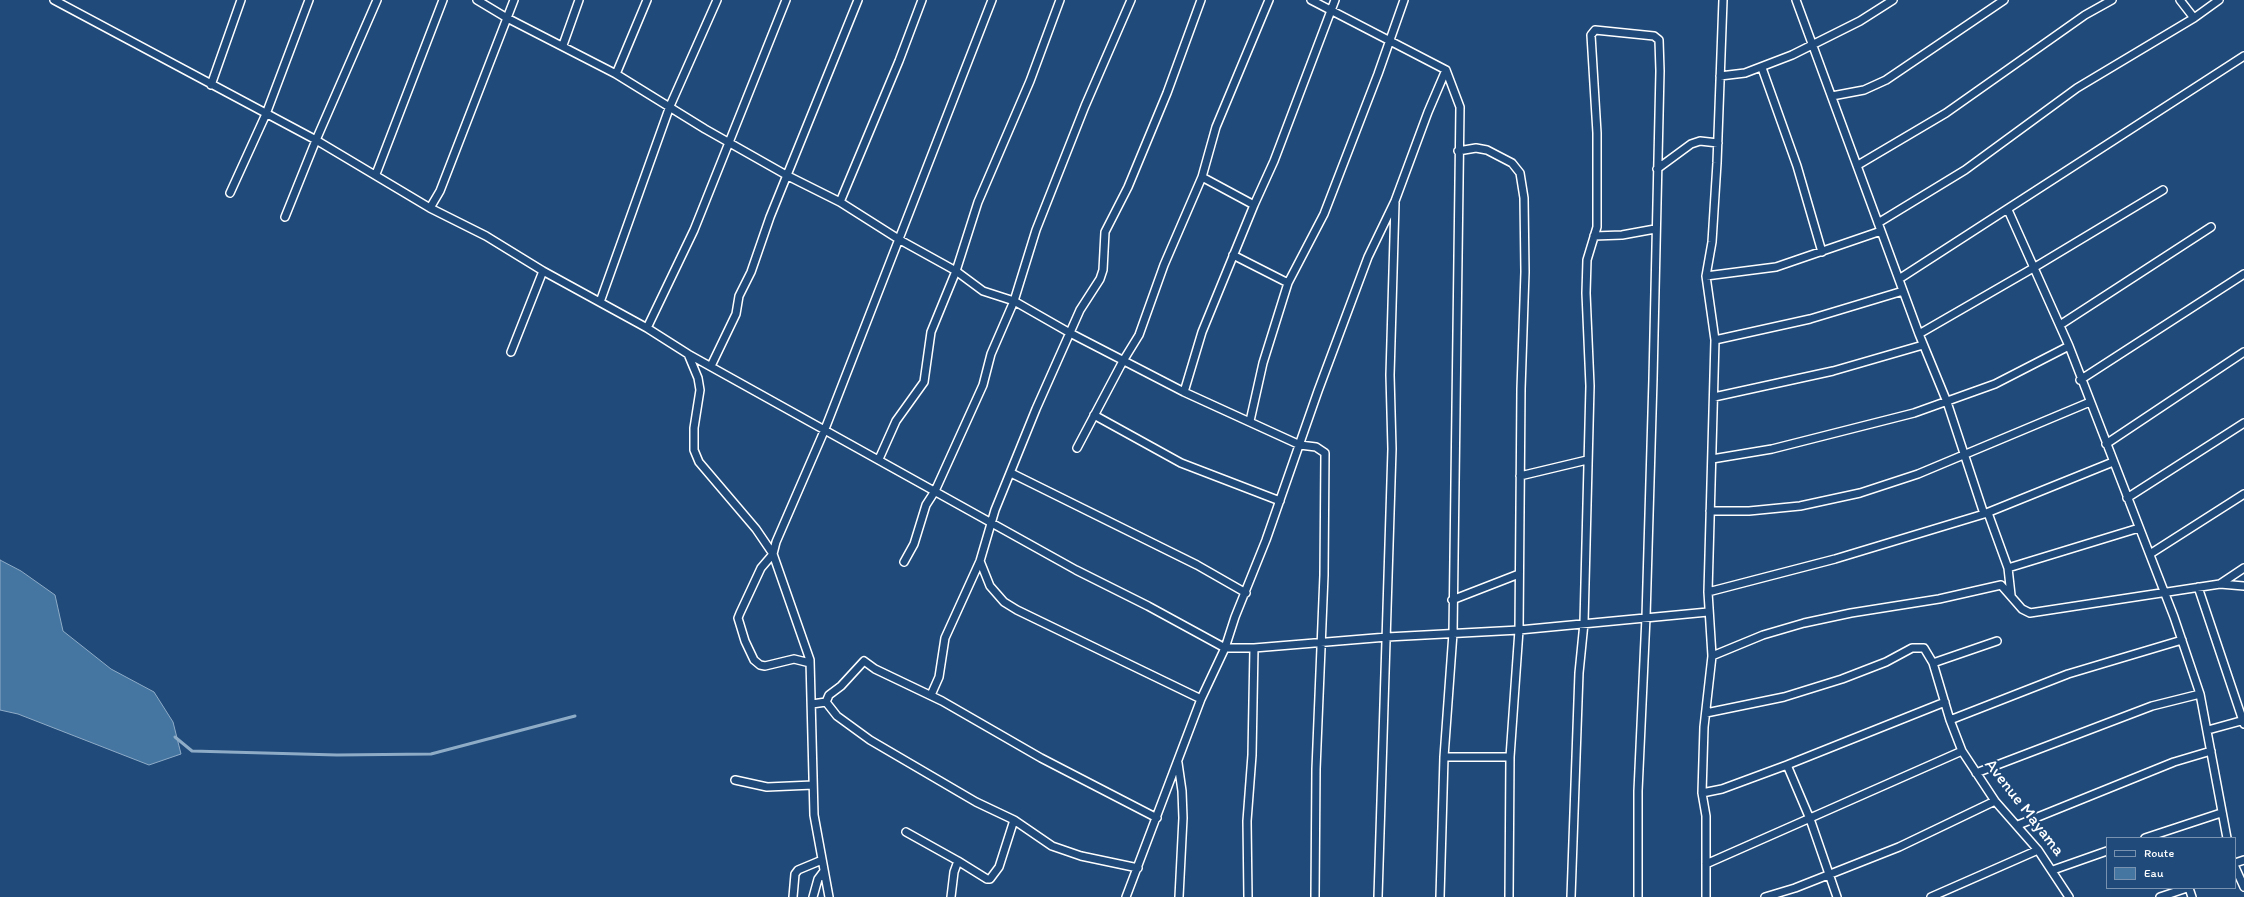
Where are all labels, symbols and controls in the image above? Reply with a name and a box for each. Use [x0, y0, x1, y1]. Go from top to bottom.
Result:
street label: Avenue Mayama [1980, 755, 2068, 861]
legend [2106, 837, 2236, 889]
text: Route [2144, 846, 2174, 860]
text: Eau [2144, 866, 2163, 880]

